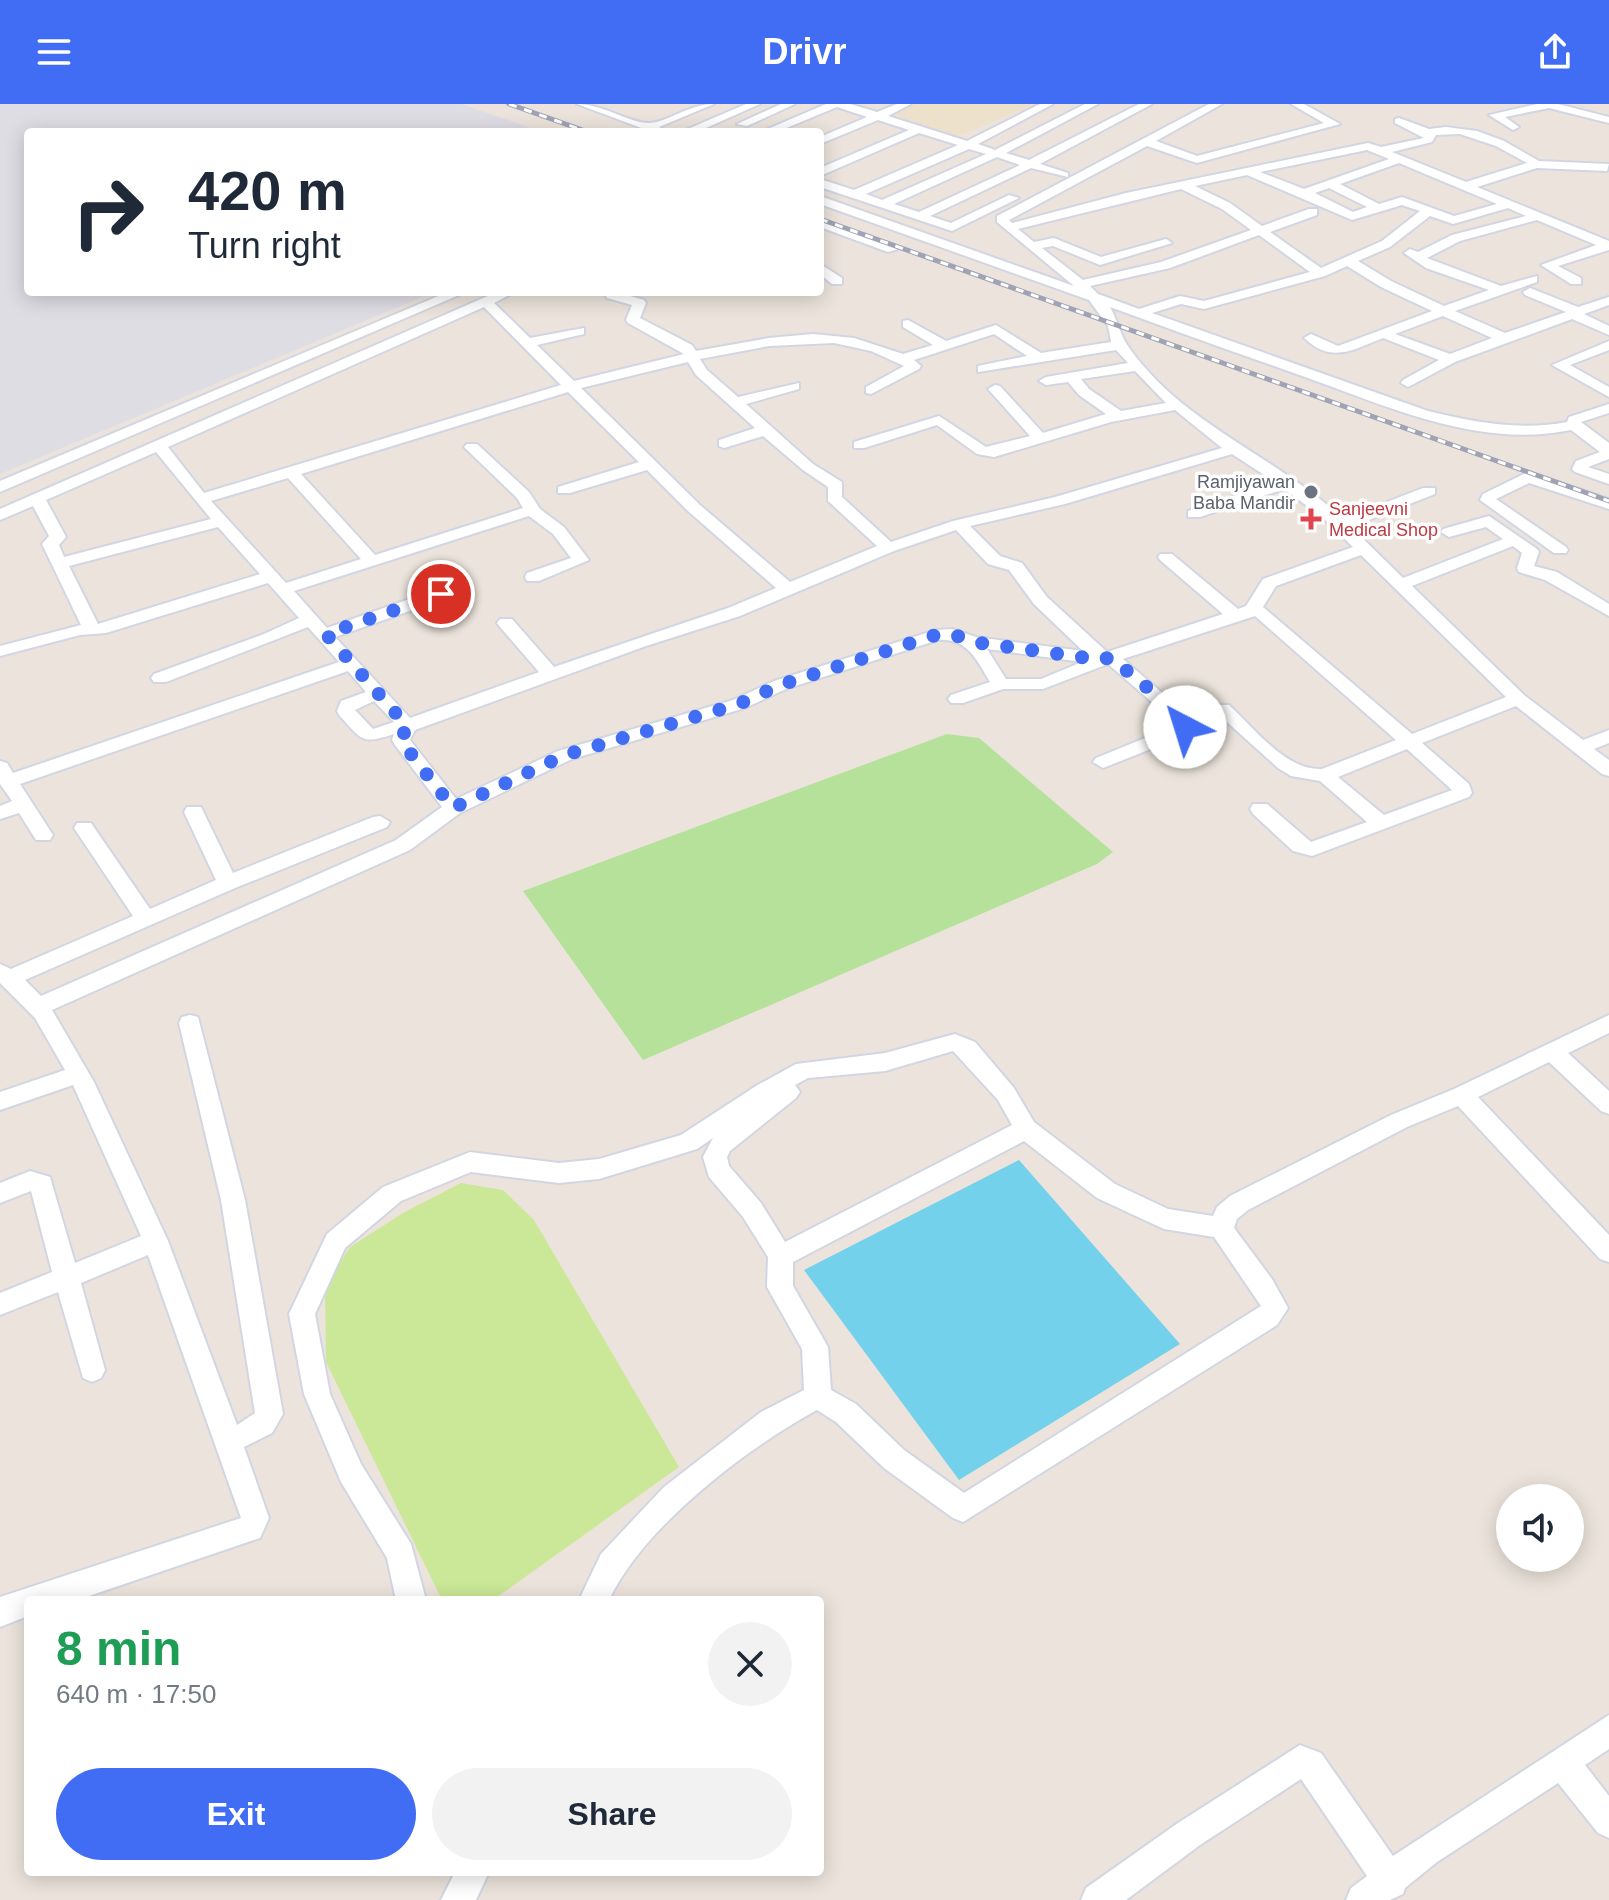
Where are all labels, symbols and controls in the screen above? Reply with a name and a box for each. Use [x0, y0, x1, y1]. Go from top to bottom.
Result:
icon: menu [32, 30, 76, 74]
icon: share [1533, 30, 1577, 74]
text: Drivr [762, 31, 847, 72]
text: 420 m [188, 159, 347, 222]
icon: right [56, 160, 160, 264]
text: Turn right [188, 225, 341, 266]
place label: Ramjiyawan Baba Mandir [1193, 472, 1295, 513]
marker: Ramjiyawan Baba Mandir [1302, 483, 1320, 501]
place label: Sanjeevni Medical Shop [1329, 499, 1438, 540]
marker: Sanjeevni Medical Shop [1300, 508, 1322, 530]
pin [407, 560, 475, 628]
icon: arrive [419, 572, 463, 616]
position arrow [1143, 685, 1227, 769]
map controls [1496, 1484, 1584, 1572]
button: sound [1496, 1484, 1584, 1572]
text: 8 min [56, 1622, 181, 1675]
button: close [708, 1622, 792, 1706]
text: 640 m · 17:50 [56, 1679, 216, 1709]
button: Exit [56, 1768, 416, 1860]
button: Share [432, 1768, 792, 1860]

